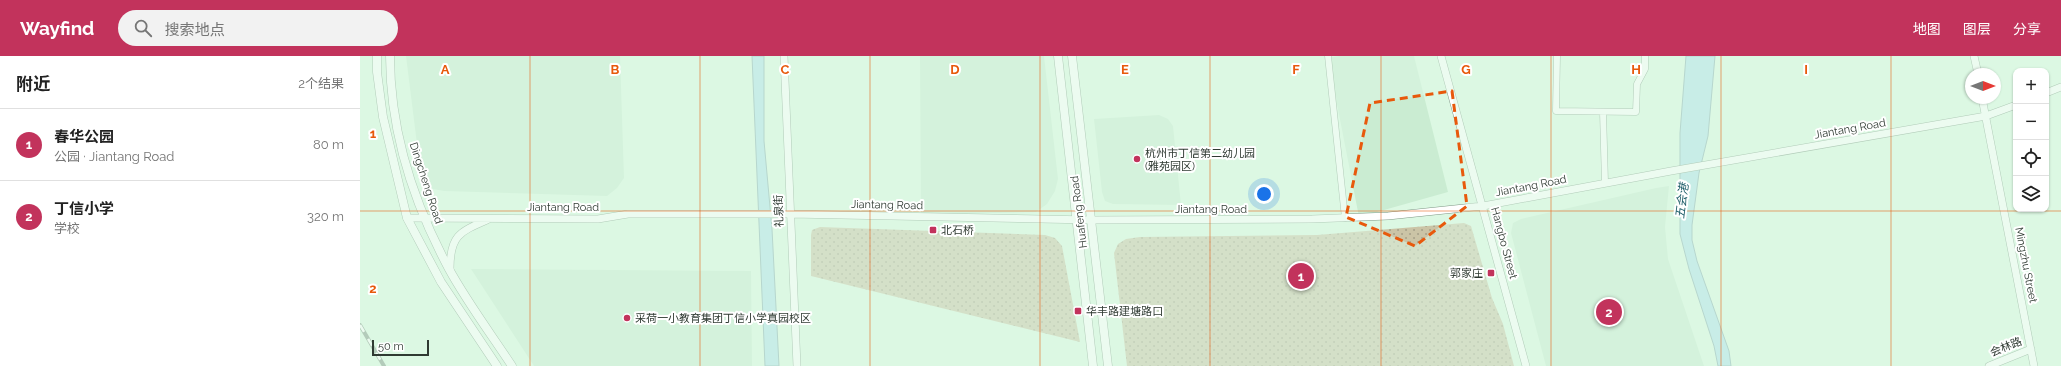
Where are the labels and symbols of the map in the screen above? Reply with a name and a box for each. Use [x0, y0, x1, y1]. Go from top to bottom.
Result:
text: A [441, 62, 450, 77]
text: B [611, 62, 620, 77]
text: C [781, 62, 790, 77]
text: D [950, 62, 960, 77]
text: E [1121, 62, 1129, 77]
text: F [1292, 62, 1300, 77]
text: G [1461, 62, 1471, 77]
text: H [1631, 62, 1641, 77]
text: I [1804, 62, 1808, 77]
north arrow [1965, 68, 2001, 104]
street label: Jiantang Road [1813, 116, 1887, 142]
text: 1 [370, 126, 377, 141]
street label: Dingcheng Road [407, 141, 445, 225]
place label: 杭州市丁信第二幼儿园 (雅苑园区) [1145, 147, 1255, 173]
marker: 杭州市丁信第二幼儿园 (雅苑园区) [1132, 154, 1142, 164]
street label: Jiantang Road [1494, 173, 1568, 199]
street label: Huafeng Road [1068, 175, 1090, 249]
water label: 五会港 [1673, 180, 1691, 220]
your location [1254, 184, 1274, 204]
street label: 礼泉街 [772, 194, 786, 228]
street label: Jiantang Road [851, 198, 923, 212]
street label: Jiantang Road [527, 201, 599, 214]
street label: Jiantang Road [1175, 203, 1247, 216]
street label: Hangbo Street [1488, 206, 1520, 281]
place label: 北石桥 [941, 224, 974, 237]
marker: 北石桥 [928, 225, 938, 235]
street label: Mingzhu Street [2012, 226, 2040, 304]
pin: 1 [1288, 261, 1314, 291]
place label: 郭家庄 [1450, 267, 1483, 280]
marker: 郭家庄 [1486, 268, 1496, 278]
text: 2 [369, 281, 377, 296]
pin: 2 [1596, 297, 1622, 327]
place label: 华丰路建塘路口 [1086, 305, 1163, 318]
marker: 华丰路建塘路口 [1073, 306, 1083, 316]
place label: 采荷一小教育集团丁信小学真园校区 [635, 312, 811, 325]
marker: 采荷一小教育集团丁信小学真园校区 [622, 313, 632, 323]
street label: 会林路 [1988, 335, 2024, 359]
scale bar [372, 338, 429, 357]

